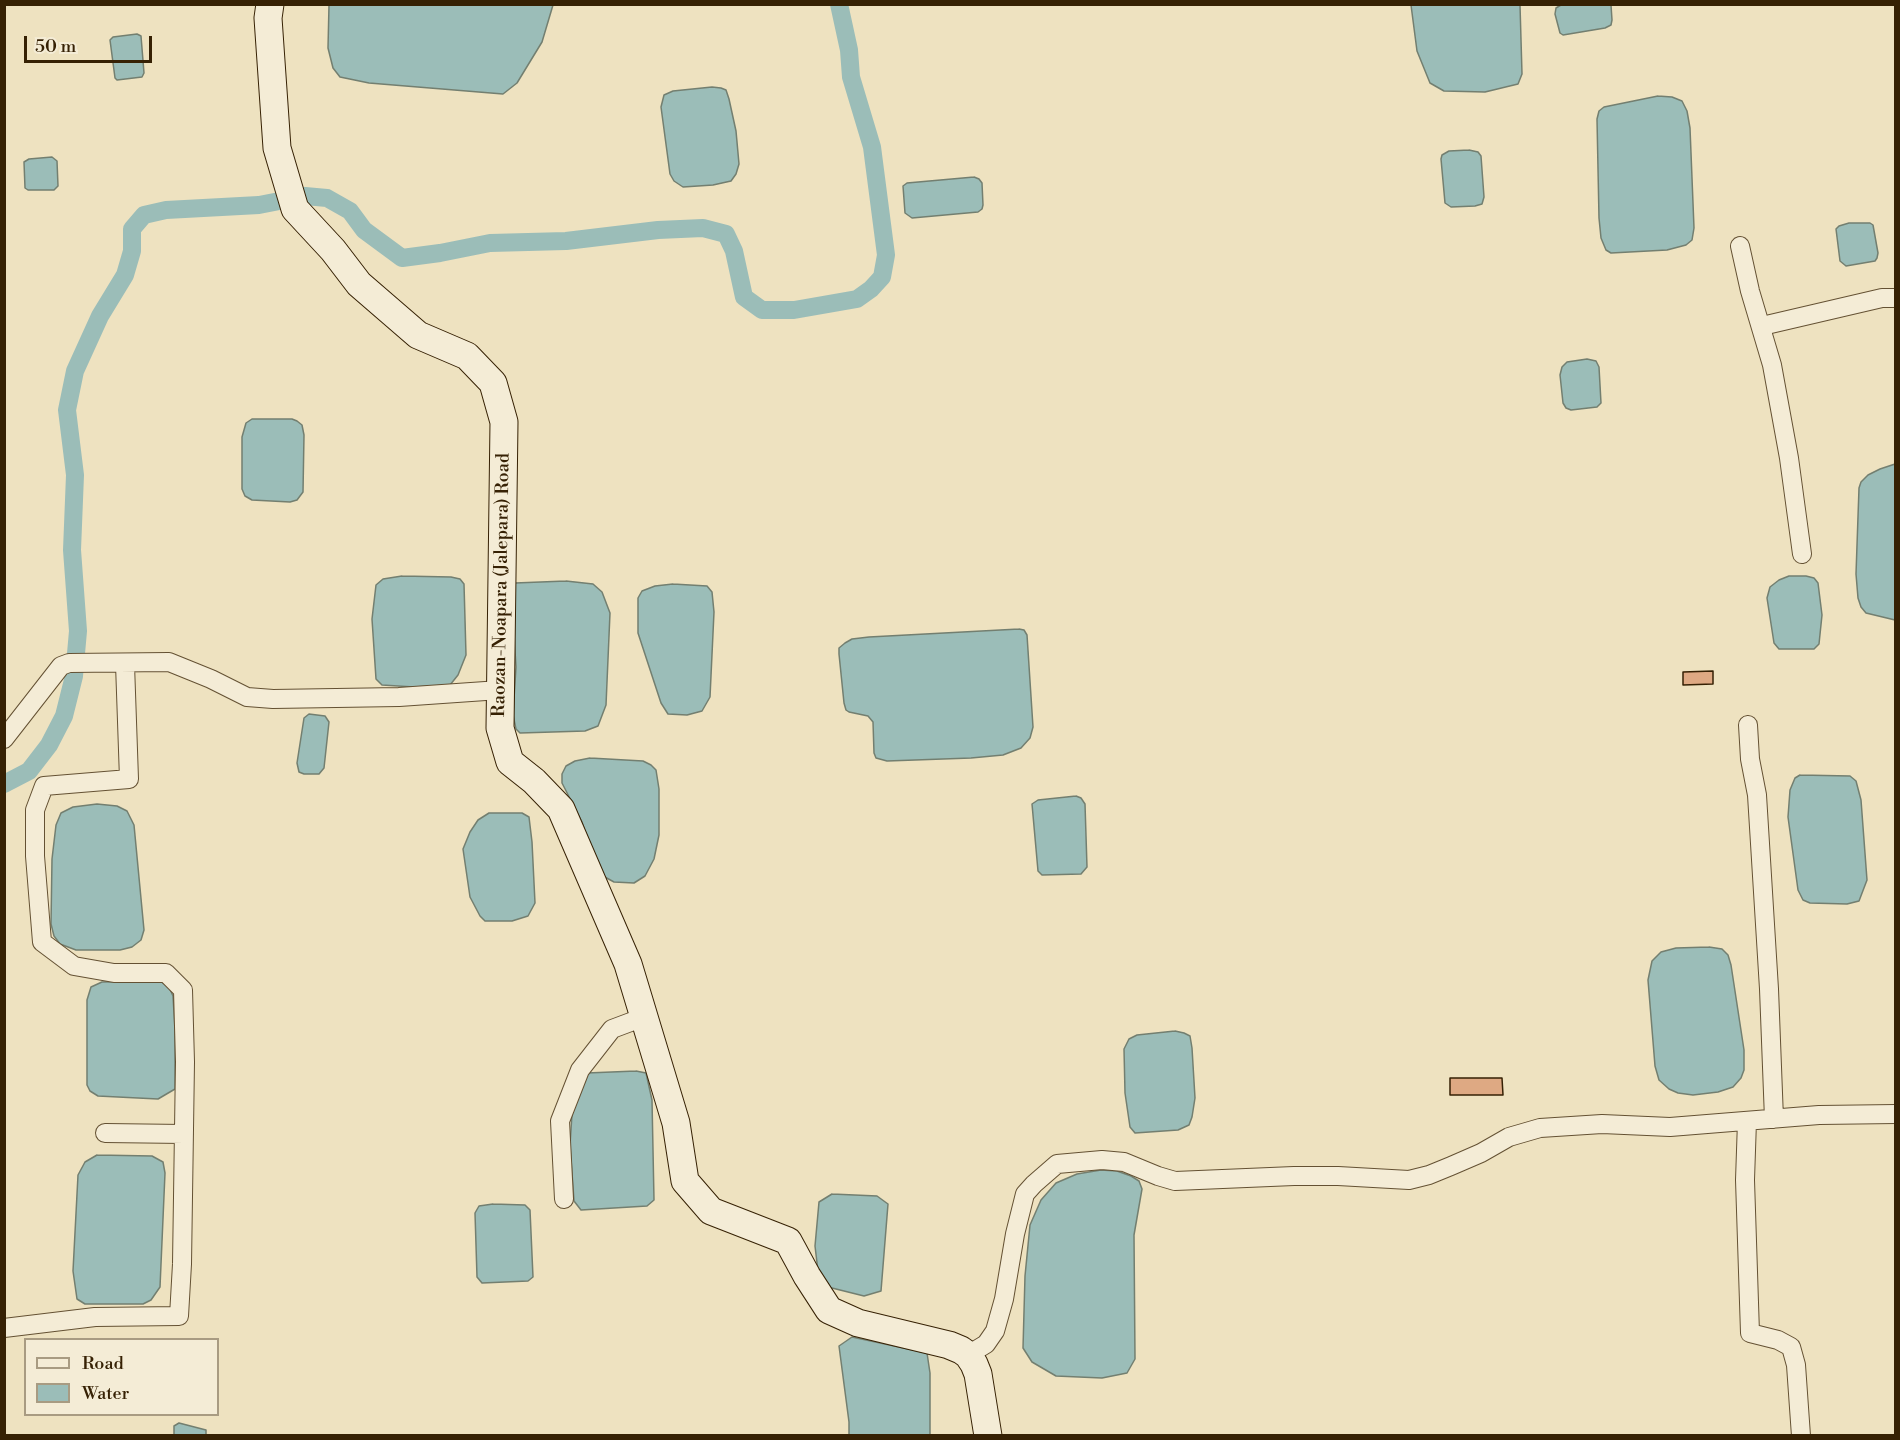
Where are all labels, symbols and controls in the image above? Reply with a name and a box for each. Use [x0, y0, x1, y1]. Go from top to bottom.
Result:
scale bar [27, 24, 154, 62]
text: 50 m [35, 35, 76, 58]
street label: Raozan-Noapara (Jalepara) Road [489, 453, 515, 717]
legend [24, 1338, 219, 1416]
text: Road [82, 1352, 124, 1375]
text: Water [82, 1382, 129, 1405]

